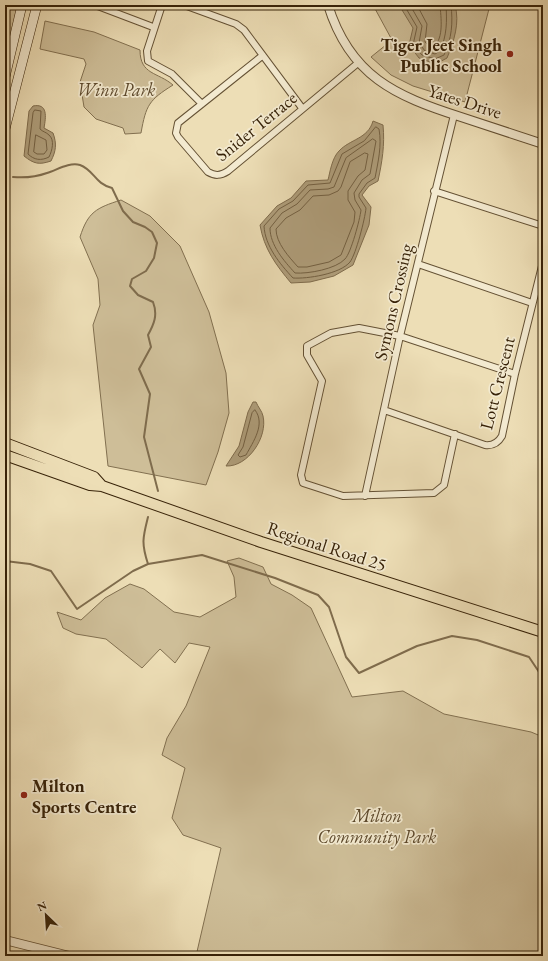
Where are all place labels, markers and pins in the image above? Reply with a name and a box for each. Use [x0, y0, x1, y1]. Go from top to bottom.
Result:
place label: Tiger Jeet Singh Public School [381, 33, 502, 77]
marker: Tiger Jeet Singh Public School [505, 49, 515, 59]
place label: Milton Sports Centre [32, 774, 137, 818]
marker: Milton Sports Centre [19, 790, 29, 800]

